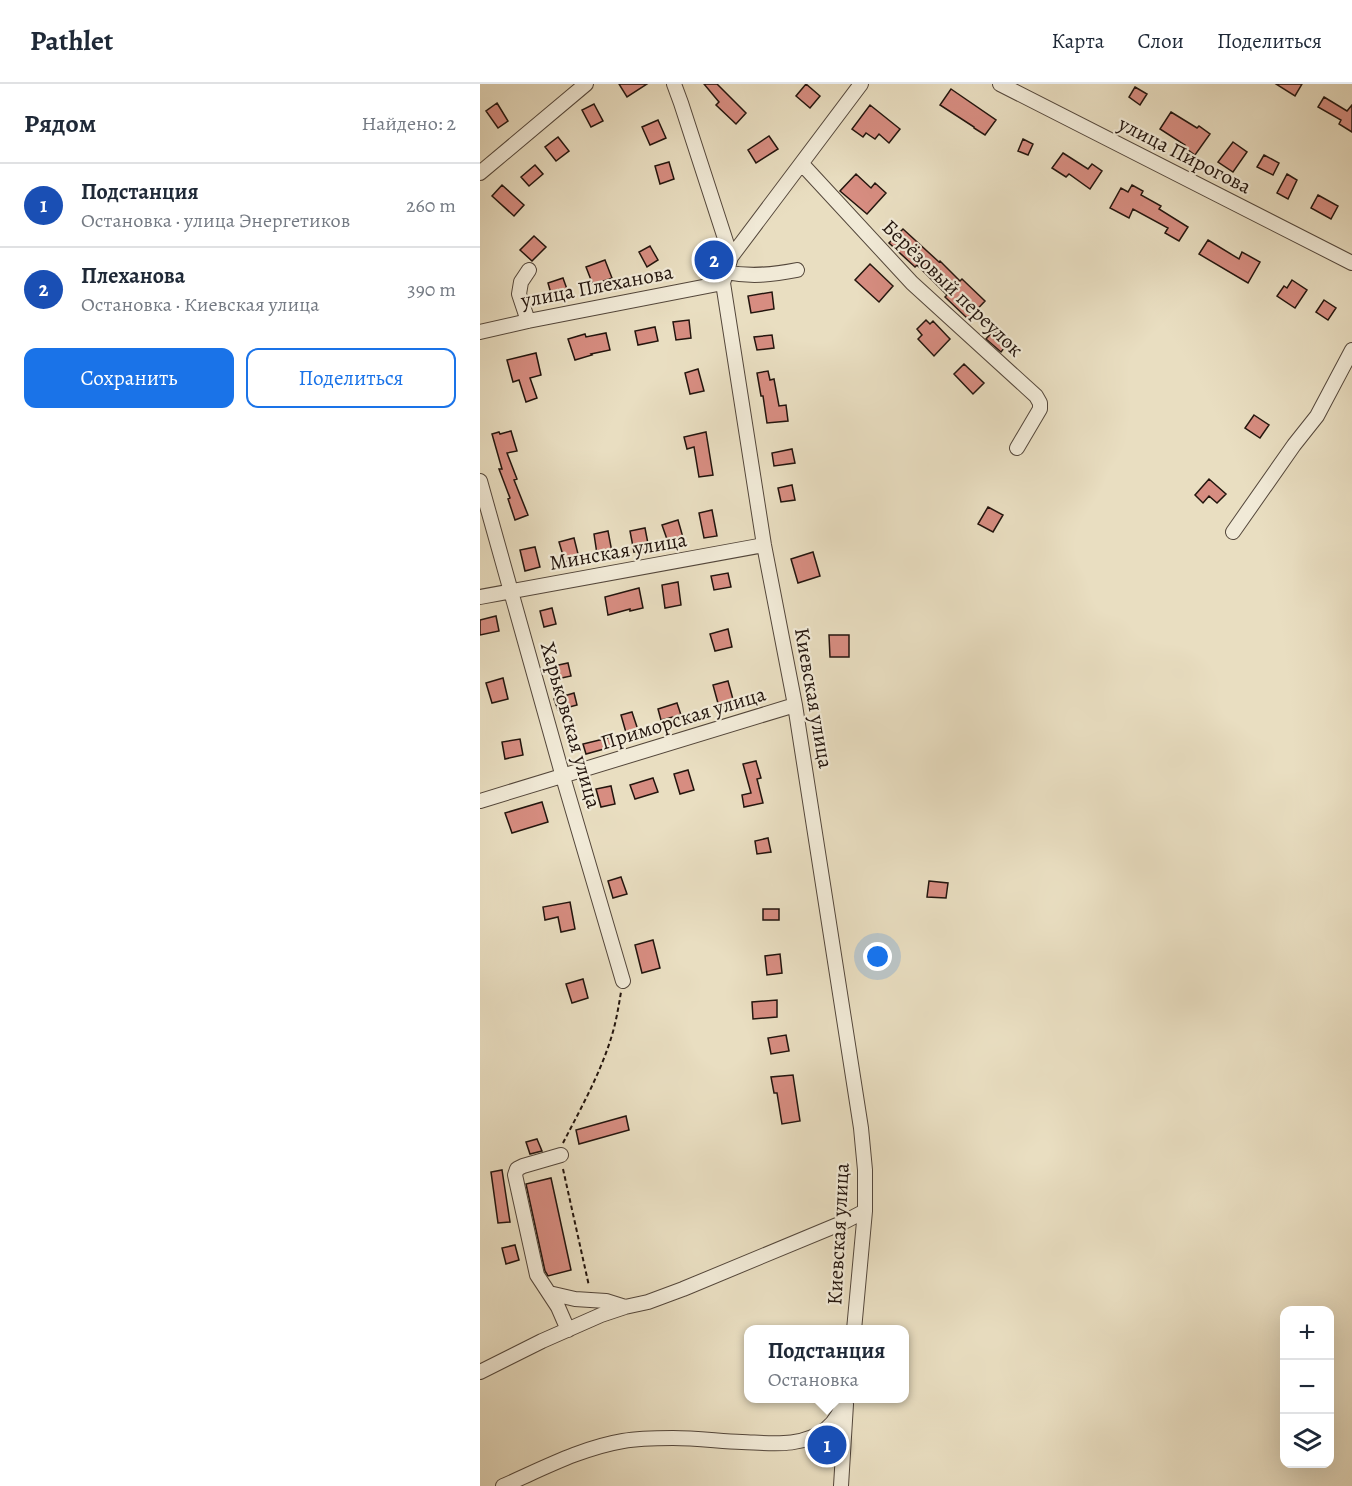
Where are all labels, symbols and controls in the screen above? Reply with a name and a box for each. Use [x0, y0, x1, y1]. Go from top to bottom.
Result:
text: Pathlet [30, 22, 113, 60]
text: Карта [1051, 27, 1104, 55]
text: Слои [1137, 27, 1184, 55]
text: Поделиться [1217, 27, 1322, 55]
text: Рядом [24, 106, 96, 141]
street label: улица Пирогова [1113, 109, 1256, 201]
text: Найдено: 2 [361, 110, 456, 137]
text: Подстанция [81, 177, 199, 207]
text: 1 [40, 192, 47, 219]
text: 260 m [406, 192, 456, 219]
text: Остановка · улица Энергетиков [81, 207, 350, 234]
street label: Берёзовый переулок [876, 213, 1030, 363]
pin: 2 [694, 238, 734, 282]
street label: улица Плеханова [518, 257, 676, 315]
text: Плеханова [81, 261, 185, 291]
text: 2 [39, 276, 48, 303]
text: 390 m [407, 276, 456, 303]
text: Остановка · Киевская улица [81, 291, 320, 318]
button: Сохранить [24, 348, 234, 408]
button: Поделиться [246, 348, 456, 408]
street label: Минская улица [547, 525, 689, 577]
street label: Киевская улица [788, 625, 840, 771]
street label: Харьковская улица [534, 639, 608, 812]
street label: Приморская улица [597, 679, 769, 756]
your location [863, 942, 892, 971]
street label: Киевская улица [820, 1162, 856, 1306]
map controls [1280, 1306, 1334, 1468]
button: + [1280, 1306, 1334, 1360]
popup [744, 1325, 909, 1403]
text: Подстанция [768, 1336, 885, 1366]
button: − [1280, 1360, 1334, 1414]
text: Остановка [768, 1366, 859, 1393]
button: layers [1280, 1414, 1334, 1468]
pin: 1 [808, 1422, 846, 1468]

